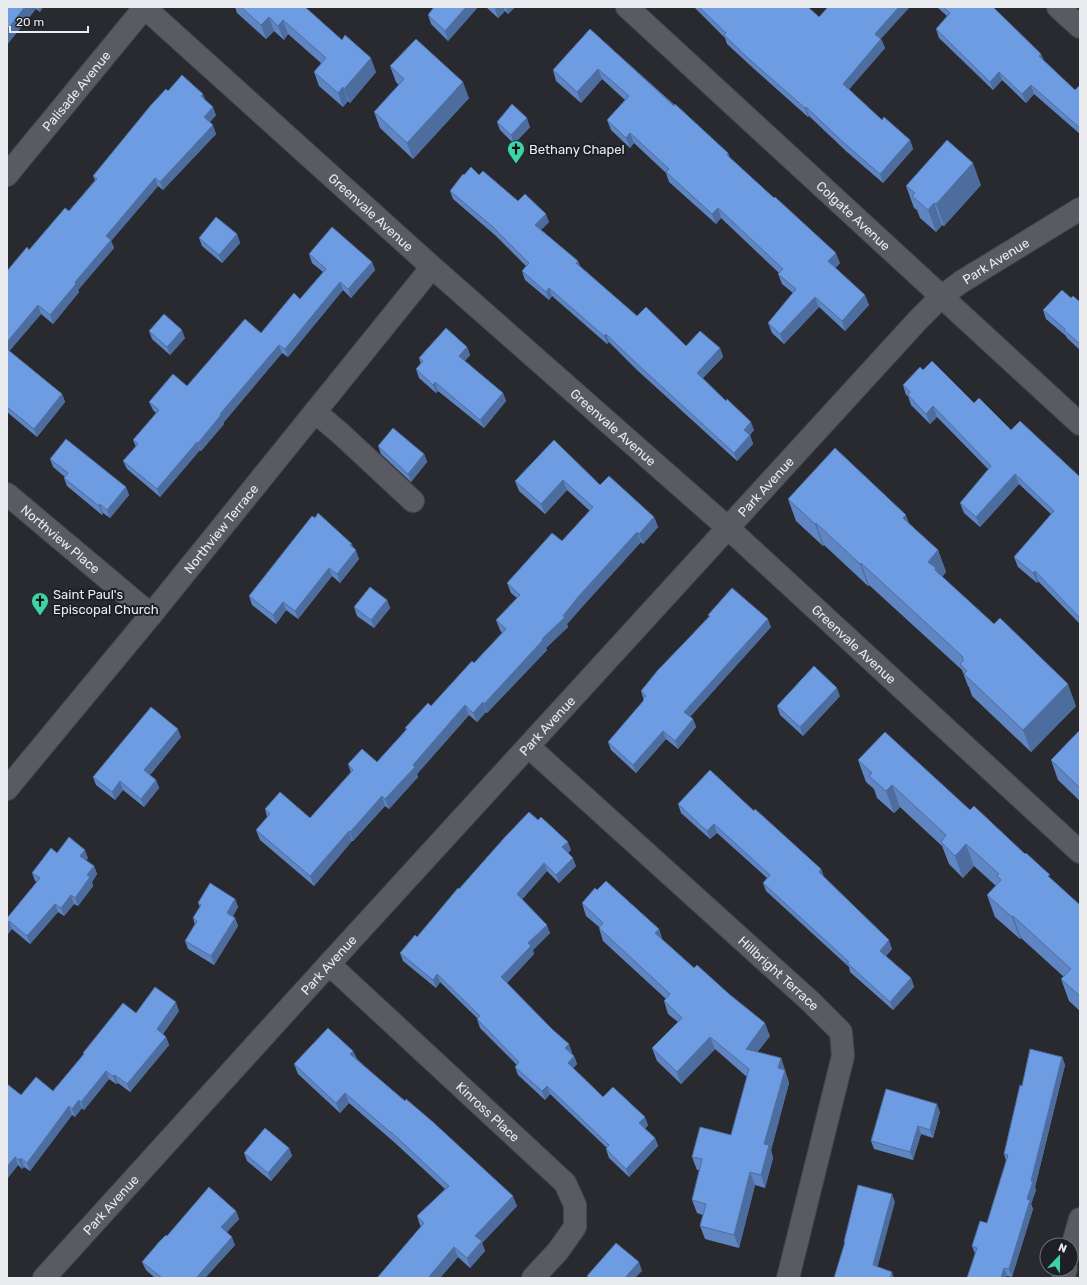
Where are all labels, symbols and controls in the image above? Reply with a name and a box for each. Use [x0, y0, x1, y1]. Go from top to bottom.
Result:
scale bar [10, 8, 88, 34]
text: 20 m [16, 15, 44, 29]
street label: Palisade Avenue [39, 48, 114, 134]
church icon: Bethany Chapel [506, 139, 526, 164]
place label: Bethany Chapel [529, 142, 625, 157]
street label: Greenvale Avenue [325, 170, 416, 254]
street label: Colgate Avenue [813, 178, 893, 254]
street label: Park Avenue [960, 235, 1032, 287]
street label: Greenvale Avenue [567, 386, 659, 469]
street label: Park Avenue [735, 454, 797, 520]
street label: Northview Terrace [181, 481, 262, 576]
street label: Northview Place [18, 502, 103, 577]
place label: Saint Paul's Episcopal Church [53, 587, 159, 617]
church icon: Saint Paul's Episcopal Church [30, 591, 50, 616]
street label: Greenvale Avenue [809, 602, 899, 687]
street label: Park Avenue [516, 693, 578, 759]
street label: Park Avenue [298, 932, 360, 998]
street label: Hillbright Terrace [735, 933, 822, 1014]
street label: Kinross Place [453, 1079, 522, 1145]
street label: Park Avenue [80, 1172, 142, 1238]
north arrow [1039, 1237, 1079, 1277]
text: N [1056, 1241, 1069, 1256]

